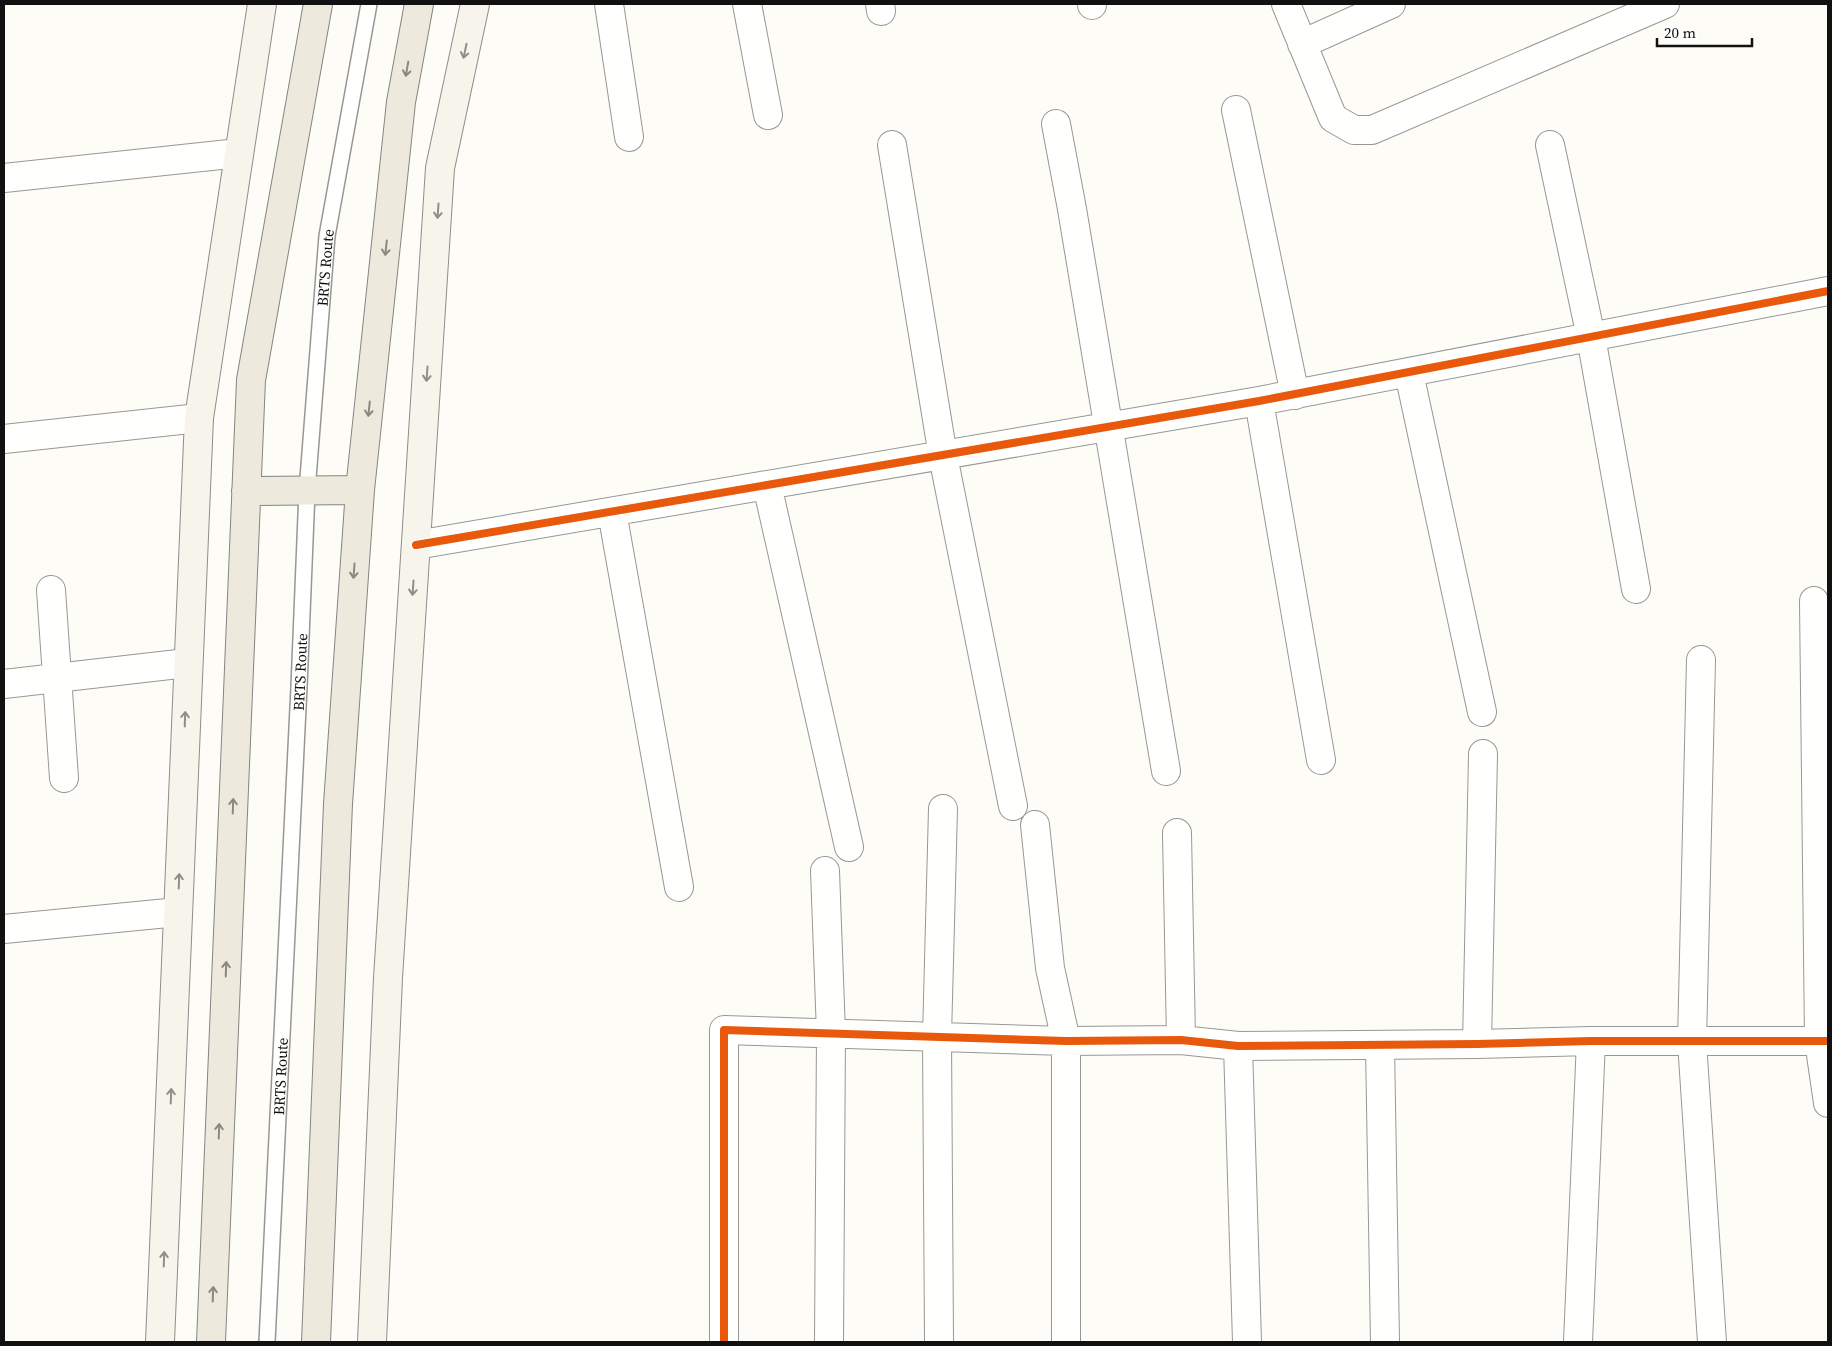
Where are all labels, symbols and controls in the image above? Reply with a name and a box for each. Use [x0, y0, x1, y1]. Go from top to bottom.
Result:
scale bar [1657, 15, 1752, 47]
text: 20 m [1664, 22, 1696, 43]
one-way arrow [460, 43, 469, 59]
one-way arrow [402, 61, 412, 77]
one-way arrow [433, 203, 442, 219]
street label: BRTS Route [311, 227, 339, 307]
one-way arrow [381, 239, 391, 255]
one-way arrow [422, 365, 431, 381]
one-way arrow [364, 401, 374, 417]
one-way arrow [350, 563, 359, 579]
one-way arrow [408, 580, 417, 596]
street label: BRTS Route [287, 632, 312, 711]
one-way arrow [181, 711, 190, 727]
one-way arrow [228, 799, 238, 815]
one-way arrow [175, 874, 184, 890]
one-way arrow [222, 961, 231, 977]
street label: BRTS Route [268, 1037, 292, 1116]
one-way arrow [166, 1088, 175, 1104]
one-way arrow [215, 1123, 224, 1139]
one-way arrow [159, 1251, 168, 1267]
one-way arrow [208, 1286, 217, 1302]

